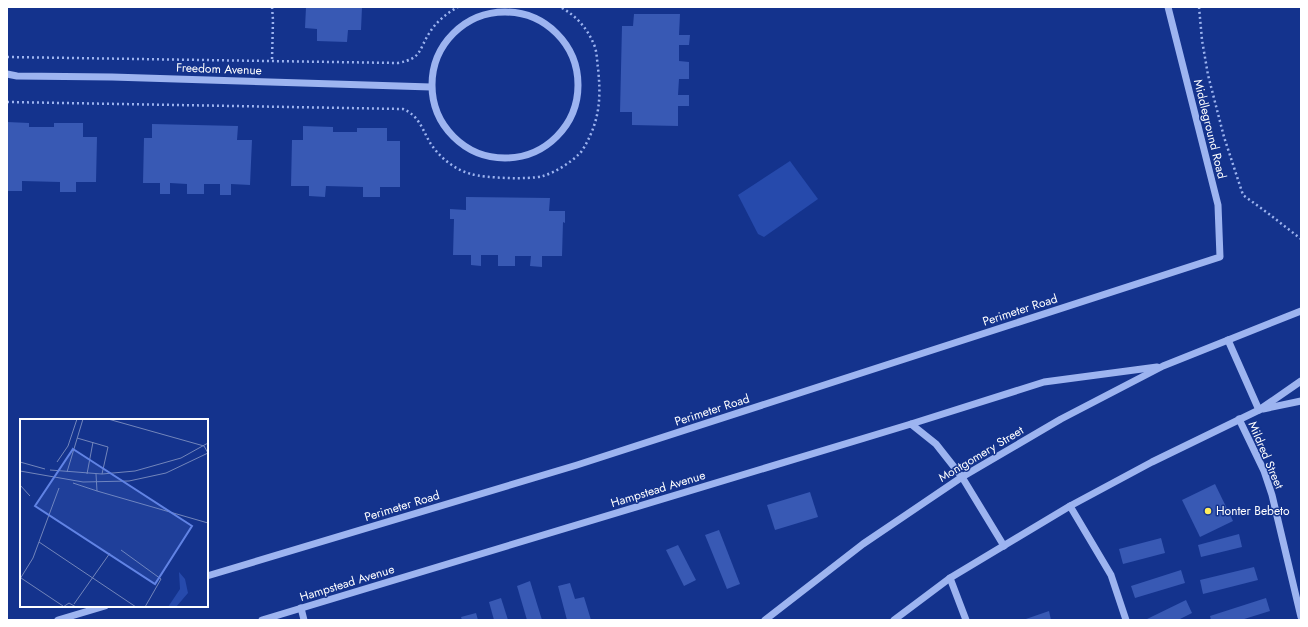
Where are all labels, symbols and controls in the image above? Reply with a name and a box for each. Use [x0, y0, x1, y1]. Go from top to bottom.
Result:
street label: Freedom Avenue [176, 59, 262, 79]
street label: Middleground Road [1189, 77, 1231, 181]
street label: Perimeter Road [980, 289, 1060, 331]
street label: Perimeter Road [672, 389, 752, 431]
inset map [20, 419, 208, 607]
street label: Mildred Street [1244, 419, 1288, 492]
street label: Montgomery Street [935, 421, 1027, 487]
street label: Hampstead Avenue [608, 466, 708, 512]
street label: Perimeter Road [362, 486, 442, 526]
place label: Honter Bebeto [1216, 502, 1290, 520]
marker: Honter Bebeto [1203, 506, 1213, 516]
street label: Hampstead Avenue [297, 560, 397, 606]

